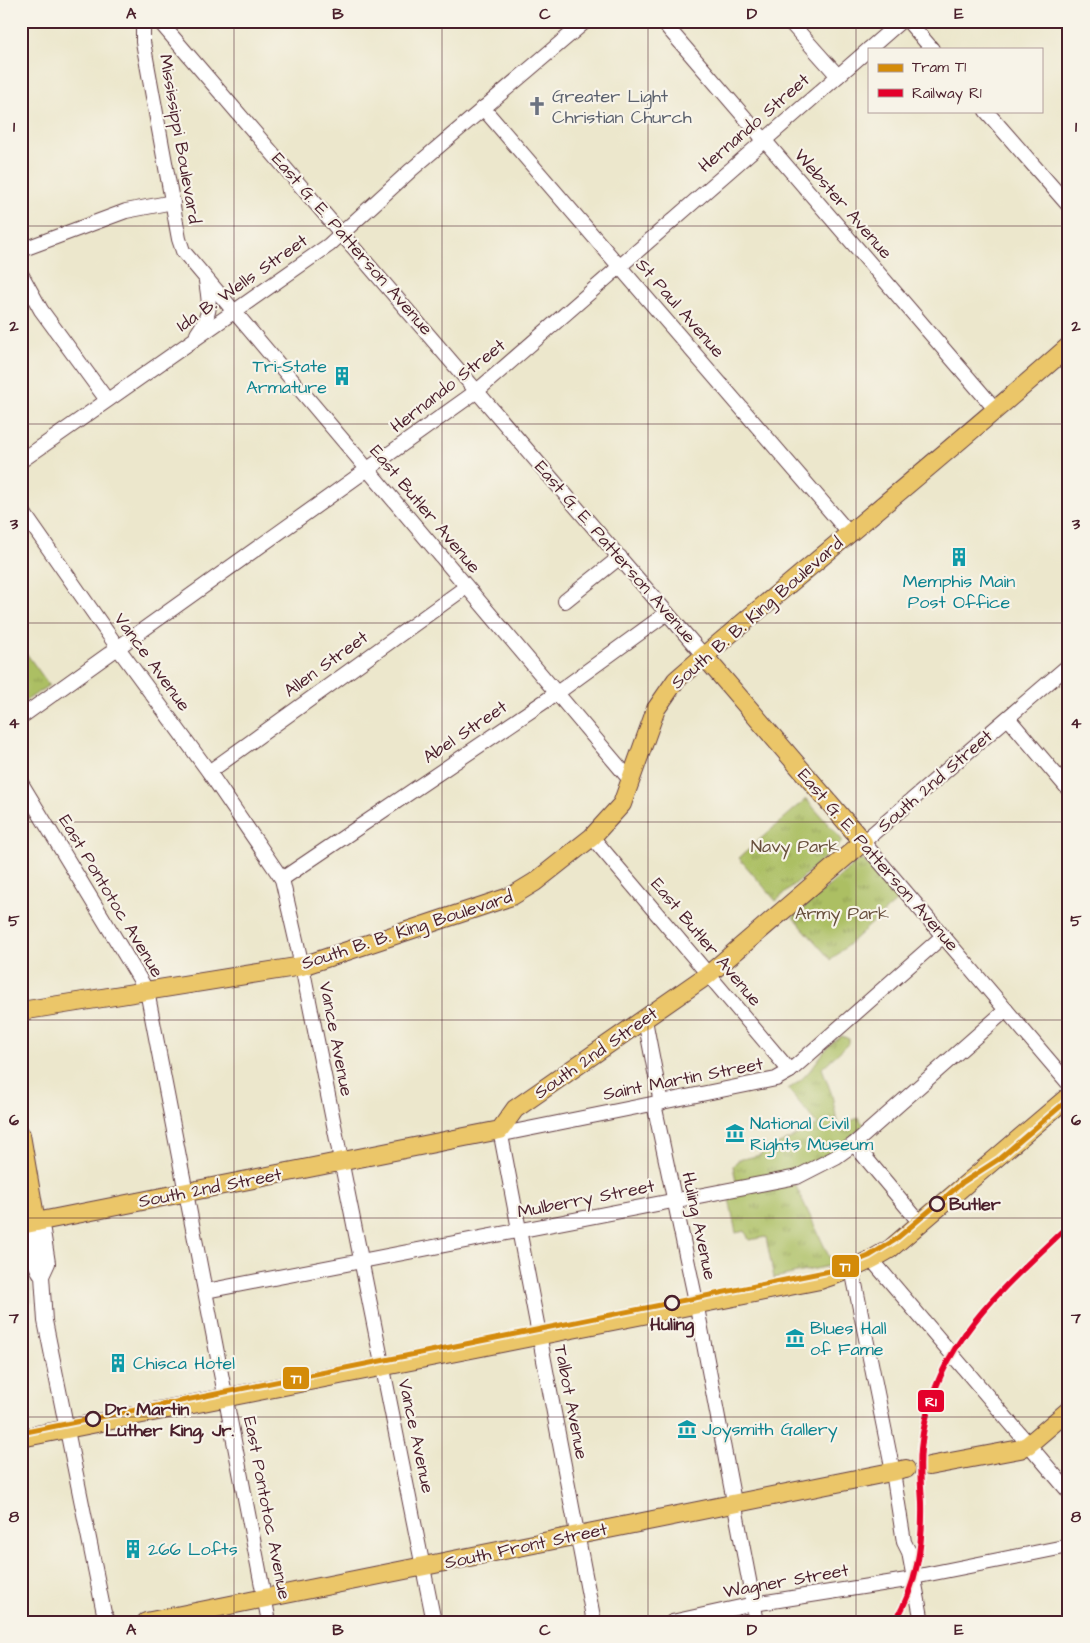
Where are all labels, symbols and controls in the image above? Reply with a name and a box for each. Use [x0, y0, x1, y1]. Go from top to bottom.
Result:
text: A [126, 3, 137, 25]
text: B [332, 3, 344, 25]
text: C [539, 3, 551, 25]
text: D [747, 3, 758, 25]
text: E [954, 3, 964, 25]
legend [868, 48, 1042, 112]
street label: Mississippi Boulevard [153, 52, 207, 226]
text: Tram T1 [912, 57, 966, 78]
street label: Hernando Street [693, 67, 816, 178]
text: Railway R1 [912, 83, 982, 105]
place label: Greater Light Christian Church [552, 84, 692, 130]
church icon: Greater Light Christian Church [526, 95, 548, 117]
text: 1 [13, 116, 16, 138]
text: 1 [1075, 116, 1078, 138]
street label: Webster Avenue [788, 144, 898, 265]
street label: East G. E. Patterson Avenue [266, 147, 439, 341]
street label: Ida B. Wells Street [171, 228, 313, 338]
street label: St Paul Avenue [630, 253, 730, 363]
text: 2 [8, 315, 19, 337]
text: 2 [1070, 315, 1081, 337]
street label: Hernando Street [385, 333, 511, 439]
place label: Tri-State Armature [246, 354, 327, 400]
building icon: Tri-State Armature [331, 365, 353, 387]
street label: East Butler Avenue [364, 439, 486, 579]
street label: East G. E. Patterson Avenue [529, 455, 702, 649]
text: 3 [9, 513, 19, 535]
text: 3 [1071, 513, 1081, 535]
street label: South B. B. King Boulevard [666, 531, 849, 696]
building icon: Memphis Main Post Office [948, 546, 970, 568]
place label: Memphis Main Post Office [903, 569, 1015, 615]
street label: Vance Avenue [108, 608, 196, 717]
street label: Allen Street [279, 624, 374, 703]
street label: Abel Street [418, 694, 513, 769]
text: 4 [9, 712, 20, 734]
text: 4 [1071, 712, 1082, 734]
street label: South 2nd Street [872, 723, 999, 838]
street label: East G. E. Patterson Avenue [792, 763, 965, 957]
street label: East Pontotoc Avenue [52, 810, 170, 982]
park label: Navy Park [751, 834, 839, 860]
street label: East Butler Avenue [645, 872, 767, 1012]
street label: South B. B. King Boulevard [298, 884, 516, 977]
park label: Army Park [795, 901, 889, 927]
text: 5 [8, 910, 20, 932]
text: 5 [1070, 910, 1082, 932]
street label: Vance Avenue [313, 980, 359, 1099]
street label: South 2nd Street [529, 1001, 663, 1105]
street label: Saint Martin Street [601, 1051, 766, 1107]
text: 6 [9, 1109, 19, 1131]
text: 6 [1071, 1109, 1081, 1131]
place label: National Civil Rights Museum [750, 1111, 873, 1158]
museum icon: National Civil Rights Museum [724, 1122, 746, 1144]
street label: South 2nd Street [136, 1162, 285, 1214]
street label: Huling Avenue [674, 1170, 723, 1283]
street label: Mulberry Street [515, 1173, 658, 1226]
place label: Butler [949, 1192, 1001, 1217]
marker: Butler [929, 1196, 945, 1212]
line badge: T1 [831, 1254, 860, 1278]
text: T1 [839, 1257, 850, 1277]
marker: Huling [664, 1295, 680, 1311]
text: 7 [8, 1307, 19, 1329]
text: 7 [1070, 1307, 1081, 1329]
place label: Huling [650, 1312, 695, 1338]
place label: Blues Hall of Fame [810, 1316, 887, 1362]
museum icon: Blues Hall of Fame [784, 1327, 806, 1349]
street label: Talbot Avenue [548, 1342, 594, 1462]
place label: Chisca Hotel [133, 1351, 235, 1376]
building icon: Chisca Hotel [107, 1352, 129, 1374]
line badge: T1 [282, 1366, 310, 1390]
text: T1 [290, 1369, 301, 1389]
street label: Vance Avenue [392, 1377, 440, 1496]
line badge: R1 [917, 1389, 945, 1413]
text: R1 [925, 1392, 937, 1412]
place label: Dr. Martin Luther King, Jr. [105, 1397, 234, 1444]
marker: Dr. Martin Luther King, Jr. [85, 1411, 101, 1427]
street label: East Pontotoc Avenue [237, 1414, 297, 1602]
place label: Joysmith Gallery [702, 1417, 838, 1443]
museum icon: Joysmith Gallery [676, 1418, 698, 1440]
text: 8 [9, 1506, 20, 1528]
text: 8 [1071, 1506, 1082, 1528]
street label: South Front Street [442, 1516, 610, 1575]
place label: 266 Lofts [148, 1537, 238, 1562]
building icon: 266 Lofts [122, 1538, 144, 1560]
street label: Wagner Street [721, 1558, 851, 1605]
text: A [126, 1619, 137, 1641]
text: B [332, 1619, 344, 1641]
text: C [539, 1619, 551, 1641]
text: D [747, 1619, 758, 1641]
text: E [954, 1619, 964, 1641]

